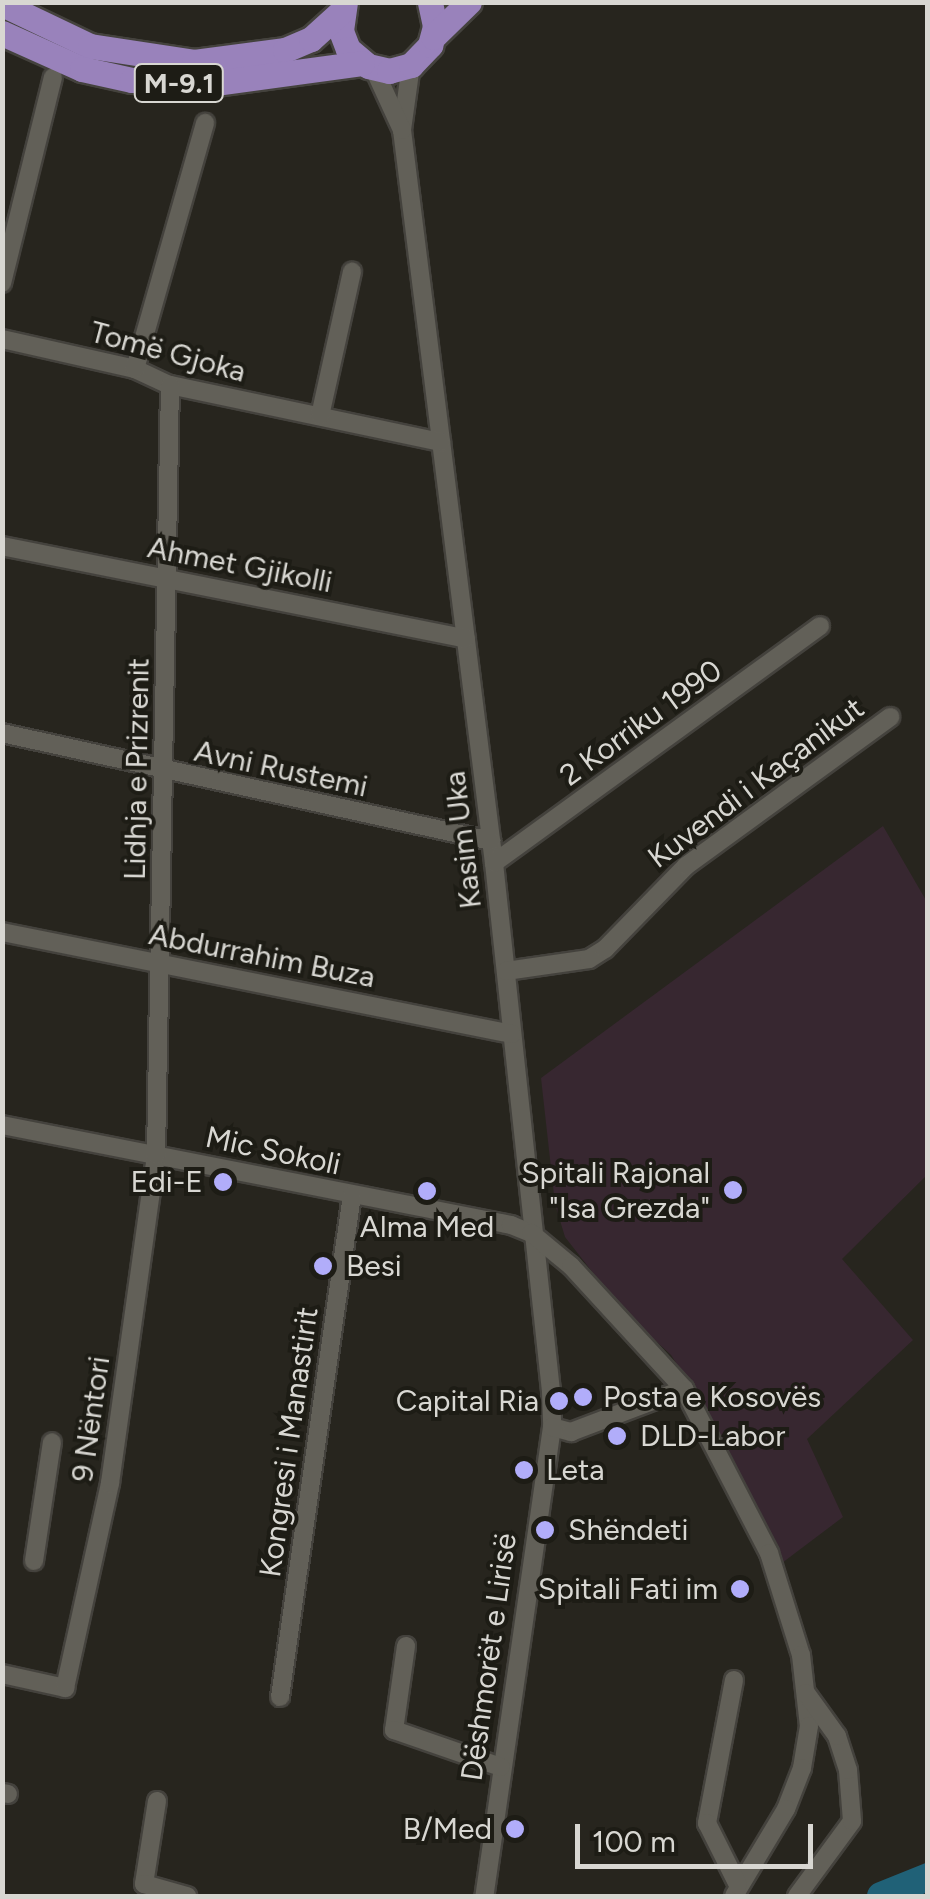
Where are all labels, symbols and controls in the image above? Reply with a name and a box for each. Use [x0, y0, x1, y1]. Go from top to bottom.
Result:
road number: M-9.1 [132, 60, 226, 106]
street label: Tomë Gjoka [86, 314, 250, 390]
street label: Ahmet Gjikolli [145, 529, 335, 601]
street label: 2 Korriku 1990 [553, 652, 729, 794]
street label: Lidhja e Prizrenit [117, 658, 157, 880]
street label: Kuvendi i Kaçanikut [641, 690, 871, 876]
street label: Avni Rustemi [191, 733, 371, 805]
street label: Kasim Uka [437, 769, 489, 911]
street label: Abdurrahim Buza [146, 916, 378, 996]
street label: Mic Sokoli [202, 1119, 344, 1183]
place label: Spitali Rajonal "Isa Grezda" [521, 1155, 710, 1226]
place label: Edi-E [130, 1164, 203, 1200]
marker: Edi-E [212, 1171, 234, 1193]
marker: Spitali Rajonal "Isa Grezda" [720, 1177, 746, 1203]
marker: Alma Med [414, 1178, 440, 1204]
place label: Alma Med [360, 1209, 494, 1245]
place label: Besi [346, 1248, 402, 1284]
marker: Besi [310, 1253, 336, 1279]
street label: Kongresi i Manastirit [252, 1305, 326, 1579]
street label: 9 Nëntori [64, 1354, 118, 1484]
place label: Posta e Kosovës [603, 1379, 821, 1415]
place label: Capital Ria [396, 1383, 539, 1419]
marker: Posta e Kosovës [572, 1386, 594, 1408]
marker: Capital Ria [548, 1390, 570, 1412]
place label: DLD-Labor [640, 1418, 785, 1454]
marker: DLD-Labor [604, 1423, 630, 1449]
place label: Leta [546, 1452, 605, 1488]
marker: Leta [511, 1457, 537, 1483]
place label: Shëndeti [568, 1512, 689, 1548]
marker: Shëndeti [532, 1517, 558, 1543]
street label: Dëshmorët e Lirisë [454, 1531, 524, 1783]
place label: Spitali Fati im [538, 1571, 718, 1607]
marker: Spitali Fati im [727, 1576, 753, 1602]
scale bar [580, 1804, 818, 1866]
place label: B/Med [403, 1811, 492, 1847]
marker: B/Med [502, 1816, 528, 1842]
text: 100 m [592, 1823, 676, 1860]

